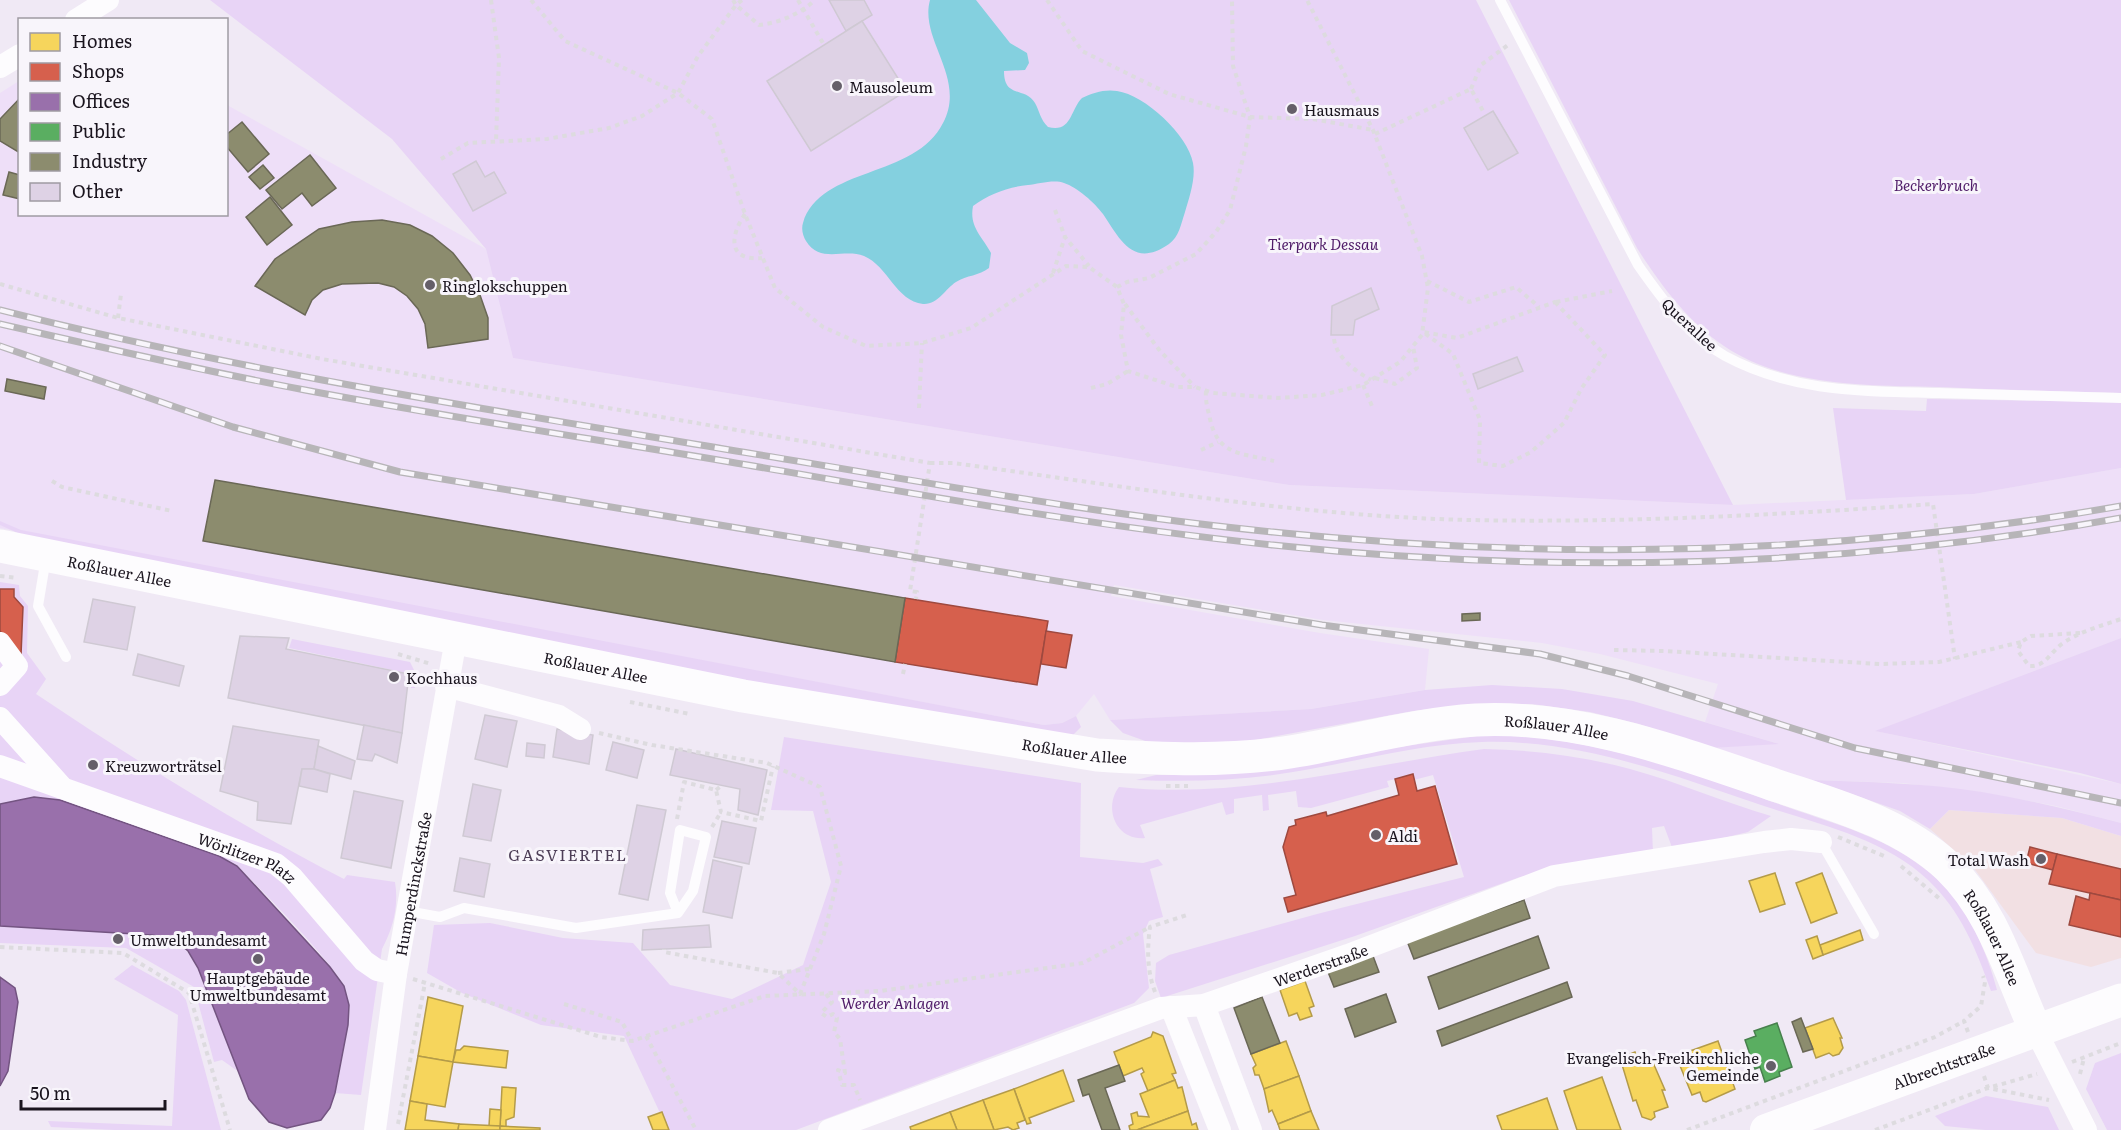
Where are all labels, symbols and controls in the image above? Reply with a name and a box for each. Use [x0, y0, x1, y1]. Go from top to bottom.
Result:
legend [18, 18, 228, 216]
text: Homes [72, 27, 132, 54]
text: Shops [72, 57, 124, 84]
place label: Mausoleum [849, 75, 933, 98]
marker: Mausoleum [830, 79, 844, 93]
text: Offices [72, 87, 130, 114]
place label: Hausmaus [1304, 98, 1379, 121]
marker: Hausmaus [1285, 102, 1299, 116]
text: Public [72, 117, 126, 144]
text: Industry [72, 147, 148, 174]
park label: Beckerbruch [1894, 173, 1978, 196]
text: Other [72, 177, 123, 204]
park label: Tierpark Dessau [1268, 232, 1378, 255]
place label: Ringlokschuppen [442, 274, 568, 297]
marker: Ringlokschuppen [423, 278, 437, 292]
street label: Querallee [1657, 292, 1723, 356]
street label: Roßlauer Allee [65, 548, 174, 592]
street label: Roßlauer Allee [542, 645, 650, 688]
place label: Kochhaus [406, 666, 477, 689]
marker: Kochhaus [387, 670, 401, 684]
street label: Roßlauer Allee [1503, 708, 1611, 745]
street label: Roßlauer Allee [1020, 731, 1128, 768]
place label: Kreuzworträtsel [105, 754, 222, 777]
marker: Kreuzworträtsel [86, 758, 100, 772]
street label: Humperdinckstraße [388, 810, 436, 958]
place label: Aldi [1388, 824, 1418, 847]
street label: Wörlitzer Platz [195, 826, 303, 887]
marker: Aldi [1369, 828, 1383, 842]
district label: GASVIERTEL [508, 842, 628, 866]
place label: Total Wash [1948, 848, 2029, 871]
marker: Total Wash [2034, 852, 2048, 866]
street label: Roßlauer Allee [1959, 883, 2027, 989]
place label: Umweltbundesamt [130, 928, 267, 951]
marker: Umweltbundesamt [111, 932, 125, 946]
street label: Werderstraße [1270, 937, 1371, 992]
marker: Hauptgebäude Umweltbundesamt [251, 952, 265, 966]
place label: Hauptgebäude Umweltbundesamt [190, 966, 326, 1006]
park label: Werder Anlagen [841, 991, 949, 1014]
street label: Albrechtstraße [1889, 1035, 1998, 1094]
place label: Evangelisch-Freikirchliche Gemeinde [1566, 1046, 1759, 1086]
marker: Evangelisch-Freikirchliche Gemeinde [1764, 1059, 1778, 1073]
scale bar [21, 1073, 165, 1111]
text: 50 m [30, 1079, 71, 1106]

